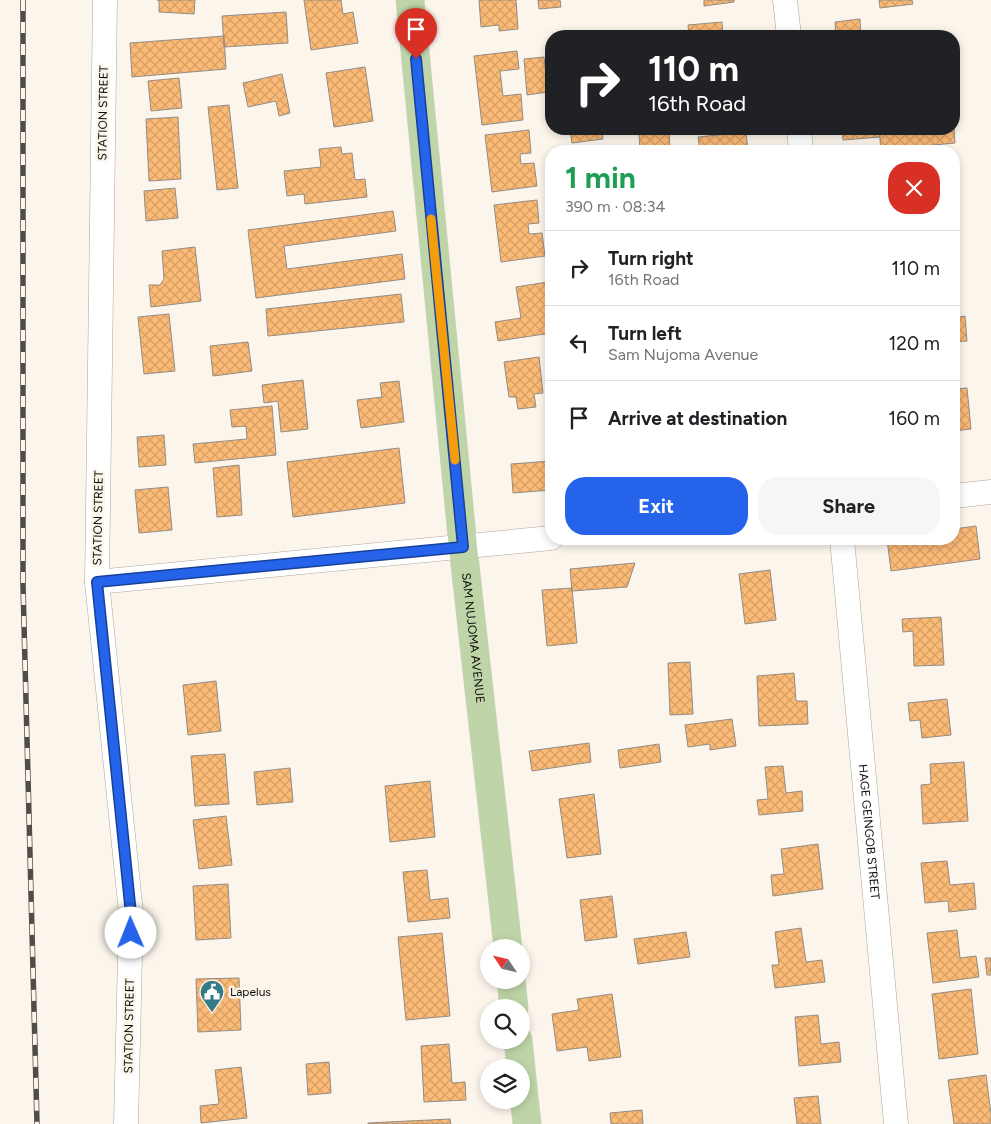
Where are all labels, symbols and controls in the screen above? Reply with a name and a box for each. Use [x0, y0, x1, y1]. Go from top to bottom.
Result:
pin [395, 8, 437, 59]
icon: arrive [402, 15, 430, 43]
text: 110 m [648, 48, 739, 90]
icon: right [565, 50, 630, 115]
street label: STATION STREET [95, 65, 111, 161]
text: 16th Road [648, 90, 746, 117]
text: 1 min [565, 159, 636, 196]
button: close [888, 162, 940, 214]
text: 390 m · 08:34 [565, 197, 665, 216]
text: Turn right [608, 247, 694, 270]
icon: right [565, 254, 593, 282]
text: 110 m [891, 257, 940, 280]
text: 16th Road [608, 270, 679, 289]
text: Turn left [608, 322, 682, 345]
icon: left [565, 329, 593, 357]
text: 120 m [888, 332, 940, 355]
text: Sam Nujoma Avenue [608, 345, 758, 364]
icon: arrive [565, 404, 593, 432]
text: Arrive at destination [608, 407, 787, 430]
text: 160 m [888, 407, 940, 430]
street label: STATION STREET [90, 470, 106, 566]
button: Exit [565, 477, 748, 535]
button: Share [758, 477, 940, 535]
street label: SAM NUJOMA AVENUE [459, 572, 487, 704]
street label: HAGE GEINGOB STREET [856, 763, 882, 900]
position arrow [104, 906, 156, 958]
north arrow [480, 939, 530, 989]
map controls [480, 939, 530, 1109]
street label: STATION STREET [121, 978, 137, 1074]
public building icon: Lapelus [199, 979, 225, 1013]
place label: Lapelus [230, 985, 271, 999]
button: search [480, 999, 530, 1049]
button: layers [480, 1059, 530, 1109]

